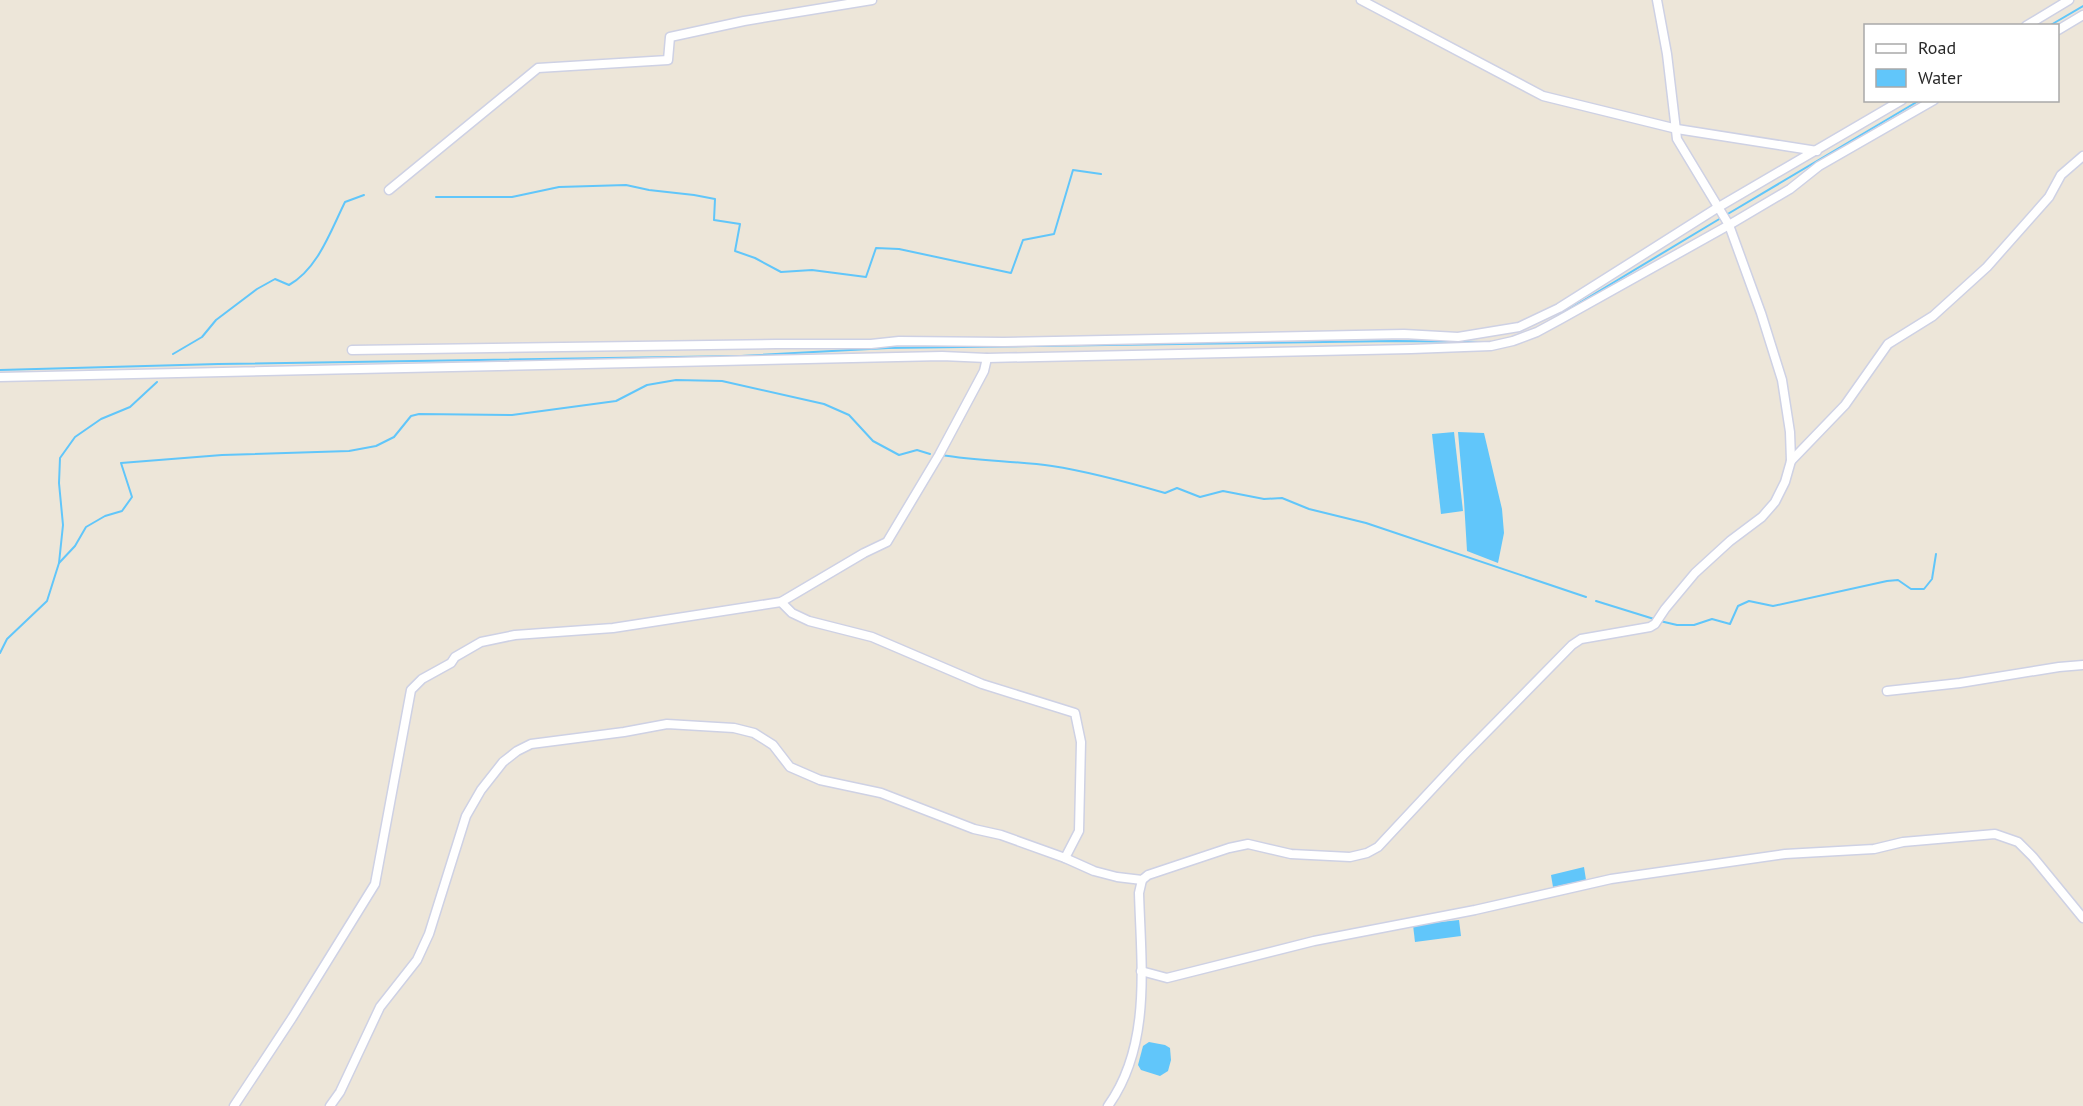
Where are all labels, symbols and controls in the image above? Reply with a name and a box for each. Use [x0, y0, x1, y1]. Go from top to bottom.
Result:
legend [1864, 24, 2059, 102]
text: Road [1918, 36, 1956, 59]
text: Water [1918, 66, 1962, 89]

